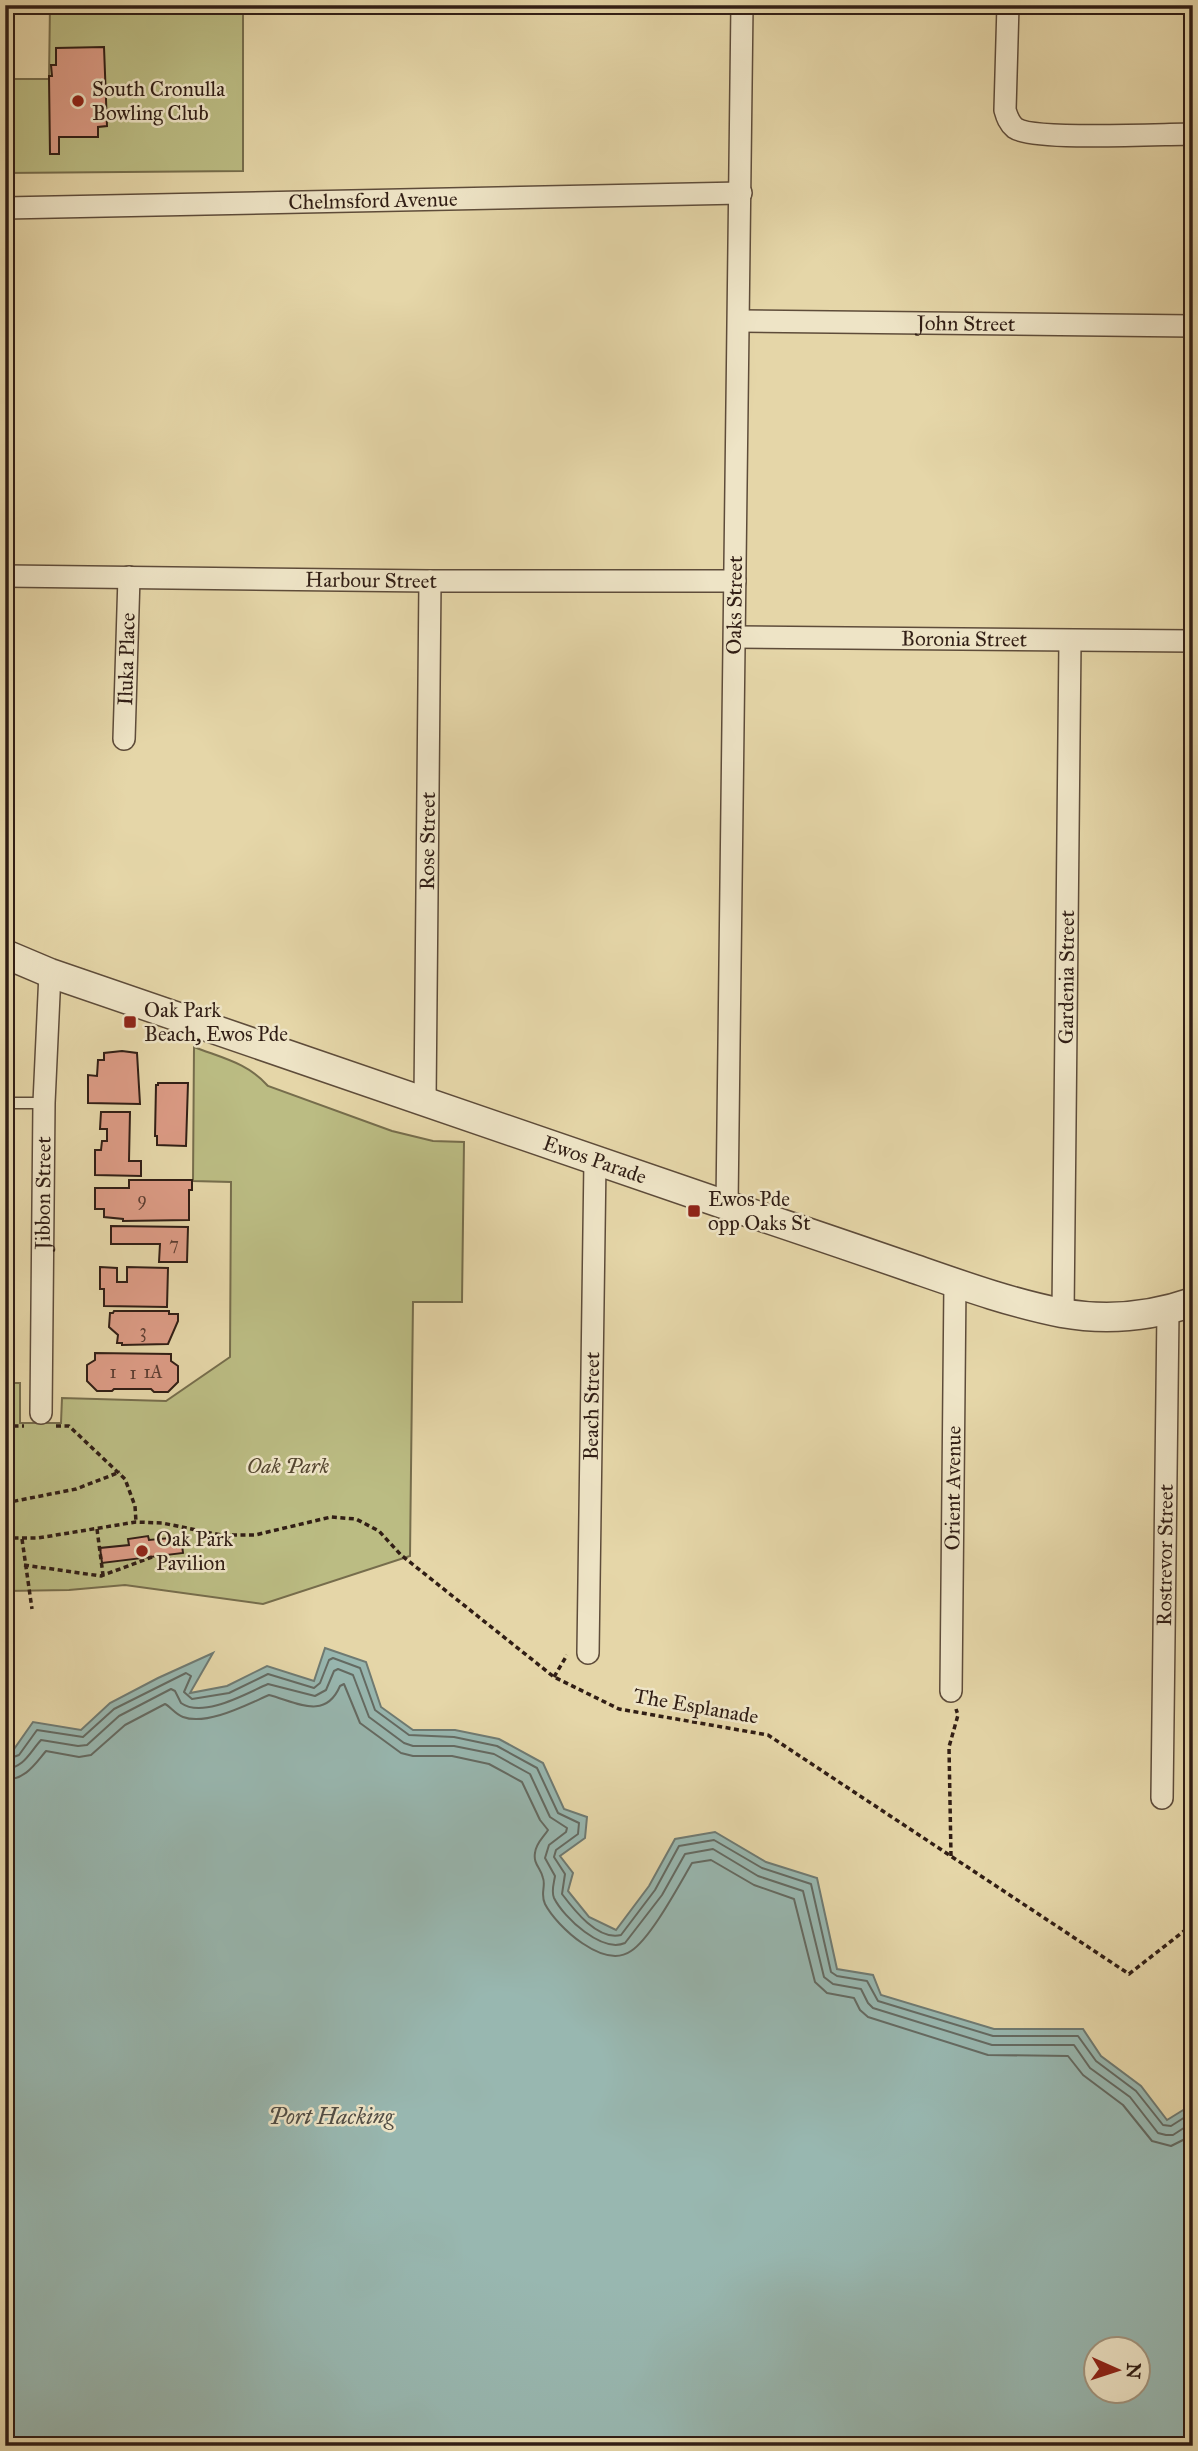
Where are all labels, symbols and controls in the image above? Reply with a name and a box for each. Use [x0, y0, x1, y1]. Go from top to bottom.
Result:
place label: South Cronulla Bowling Club [92, 76, 225, 126]
marker: South Cronulla Bowling Club [70, 93, 86, 109]
street label: Chelmsford Avenue [288, 186, 458, 215]
street label: John Street [915, 310, 1016, 337]
street label: Oaks Street [721, 555, 748, 655]
street label: Harbour Street [305, 567, 437, 594]
street label: Iluka Place [112, 612, 141, 706]
street label: Boronia Street [901, 625, 1028, 653]
street label: Rose Street [414, 791, 441, 890]
street label: Gardenia Street [1053, 909, 1080, 1044]
place label: Oak Park Beach, Ewos Pde [144, 997, 288, 1047]
marker: Oak Park Beach, Ewos Pde [122, 1014, 138, 1030]
street label: Ewos Parade [540, 1130, 650, 1190]
street label: Jibbon Street [30, 1136, 57, 1252]
place label: Ewos Pde opp Oaks St [708, 1186, 811, 1236]
house number: 9 [137, 1188, 147, 1210]
marker: Ewos Pde opp Oaks St [686, 1203, 702, 1219]
house number: 7 [169, 1233, 179, 1255]
house number: 3 [139, 1320, 147, 1342]
street label: Beach Street [578, 1351, 605, 1461]
house number: 1 [109, 1361, 117, 1383]
house number: 1A [143, 1361, 163, 1383]
house number: 1 [129, 1362, 137, 1384]
street label: Orient Avenue [939, 1425, 967, 1550]
park label: Oak Park [247, 1453, 330, 1479]
street label: Rostrevor Street [1151, 1483, 1179, 1626]
place label: Oak Park Pavilion [156, 1526, 233, 1576]
marker: Oak Park Pavilion [134, 1543, 150, 1559]
street label: The Esplanade [631, 1682, 761, 1730]
water label: Port Hacking [268, 2102, 395, 2130]
north arrow [1082, 2336, 1152, 2406]
text: N [1122, 2362, 1145, 2380]

